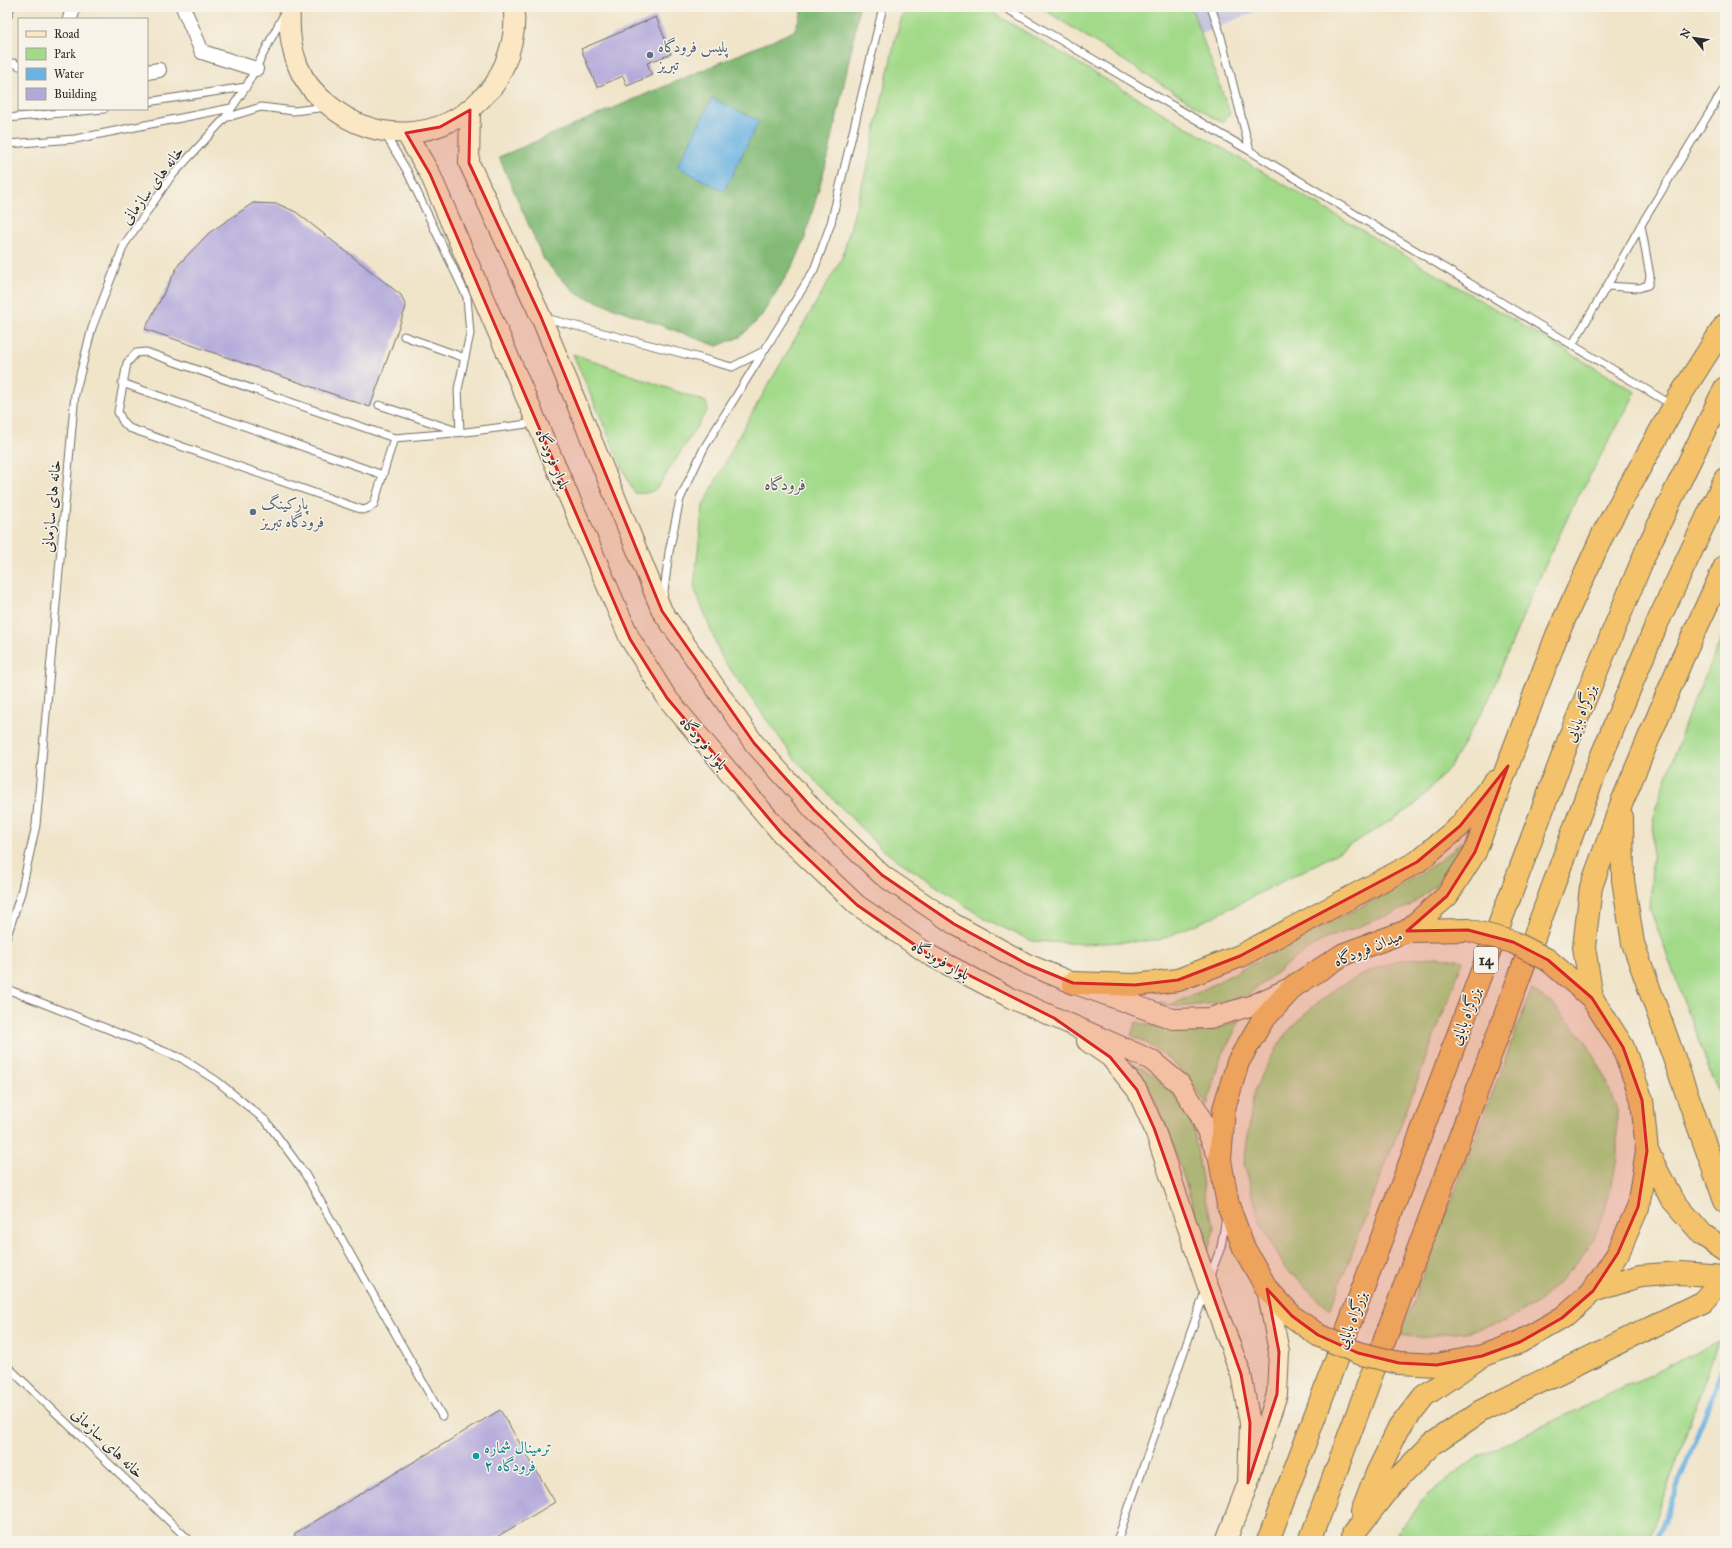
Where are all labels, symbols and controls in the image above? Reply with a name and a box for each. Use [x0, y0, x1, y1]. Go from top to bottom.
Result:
legend [18, 18, 148, 110]
north arrow [1674, 18, 1714, 58]
text: N [1678, 26, 1694, 41]
text: Road [54, 27, 80, 41]
place label: پلیس فرودگاه تبریز [656, 37, 729, 75]
text: Park [54, 47, 76, 61]
marker: پلیس فرودگاه تبریز [645, 50, 655, 60]
text: Water [54, 67, 84, 81]
text: Building [54, 87, 97, 102]
street label: خانه های سازمانی [116, 142, 188, 228]
street label: بلوار فرودگاه [531, 426, 574, 493]
street label: خانه های سازمانی [37, 459, 65, 553]
district label: فرودگاه [764, 474, 806, 495]
place label: پارکینگ فرودگاه تبریز [259, 493, 324, 532]
marker: پارکینگ فرودگاه تبریز [248, 507, 258, 517]
street label: بزرگراه بابایی [1559, 681, 1601, 745]
street label: بلوار فرودگاه [675, 712, 732, 774]
street label: میدان فرودگاه [1331, 926, 1406, 971]
street label: بلوار فرودگاه [908, 936, 974, 985]
road number: 14 [1474, 947, 1498, 973]
street label: بزرگراه بابایی [1444, 984, 1486, 1048]
street label: بزرگراه بابایی [1330, 1288, 1372, 1352]
street label: خانه های سازمانی [68, 1404, 148, 1482]
place label: ترمينال شماره ۲ فرودگاه [484, 1438, 552, 1476]
marker: ترمينال شماره ۲ فرودگاه [471, 1451, 481, 1461]

